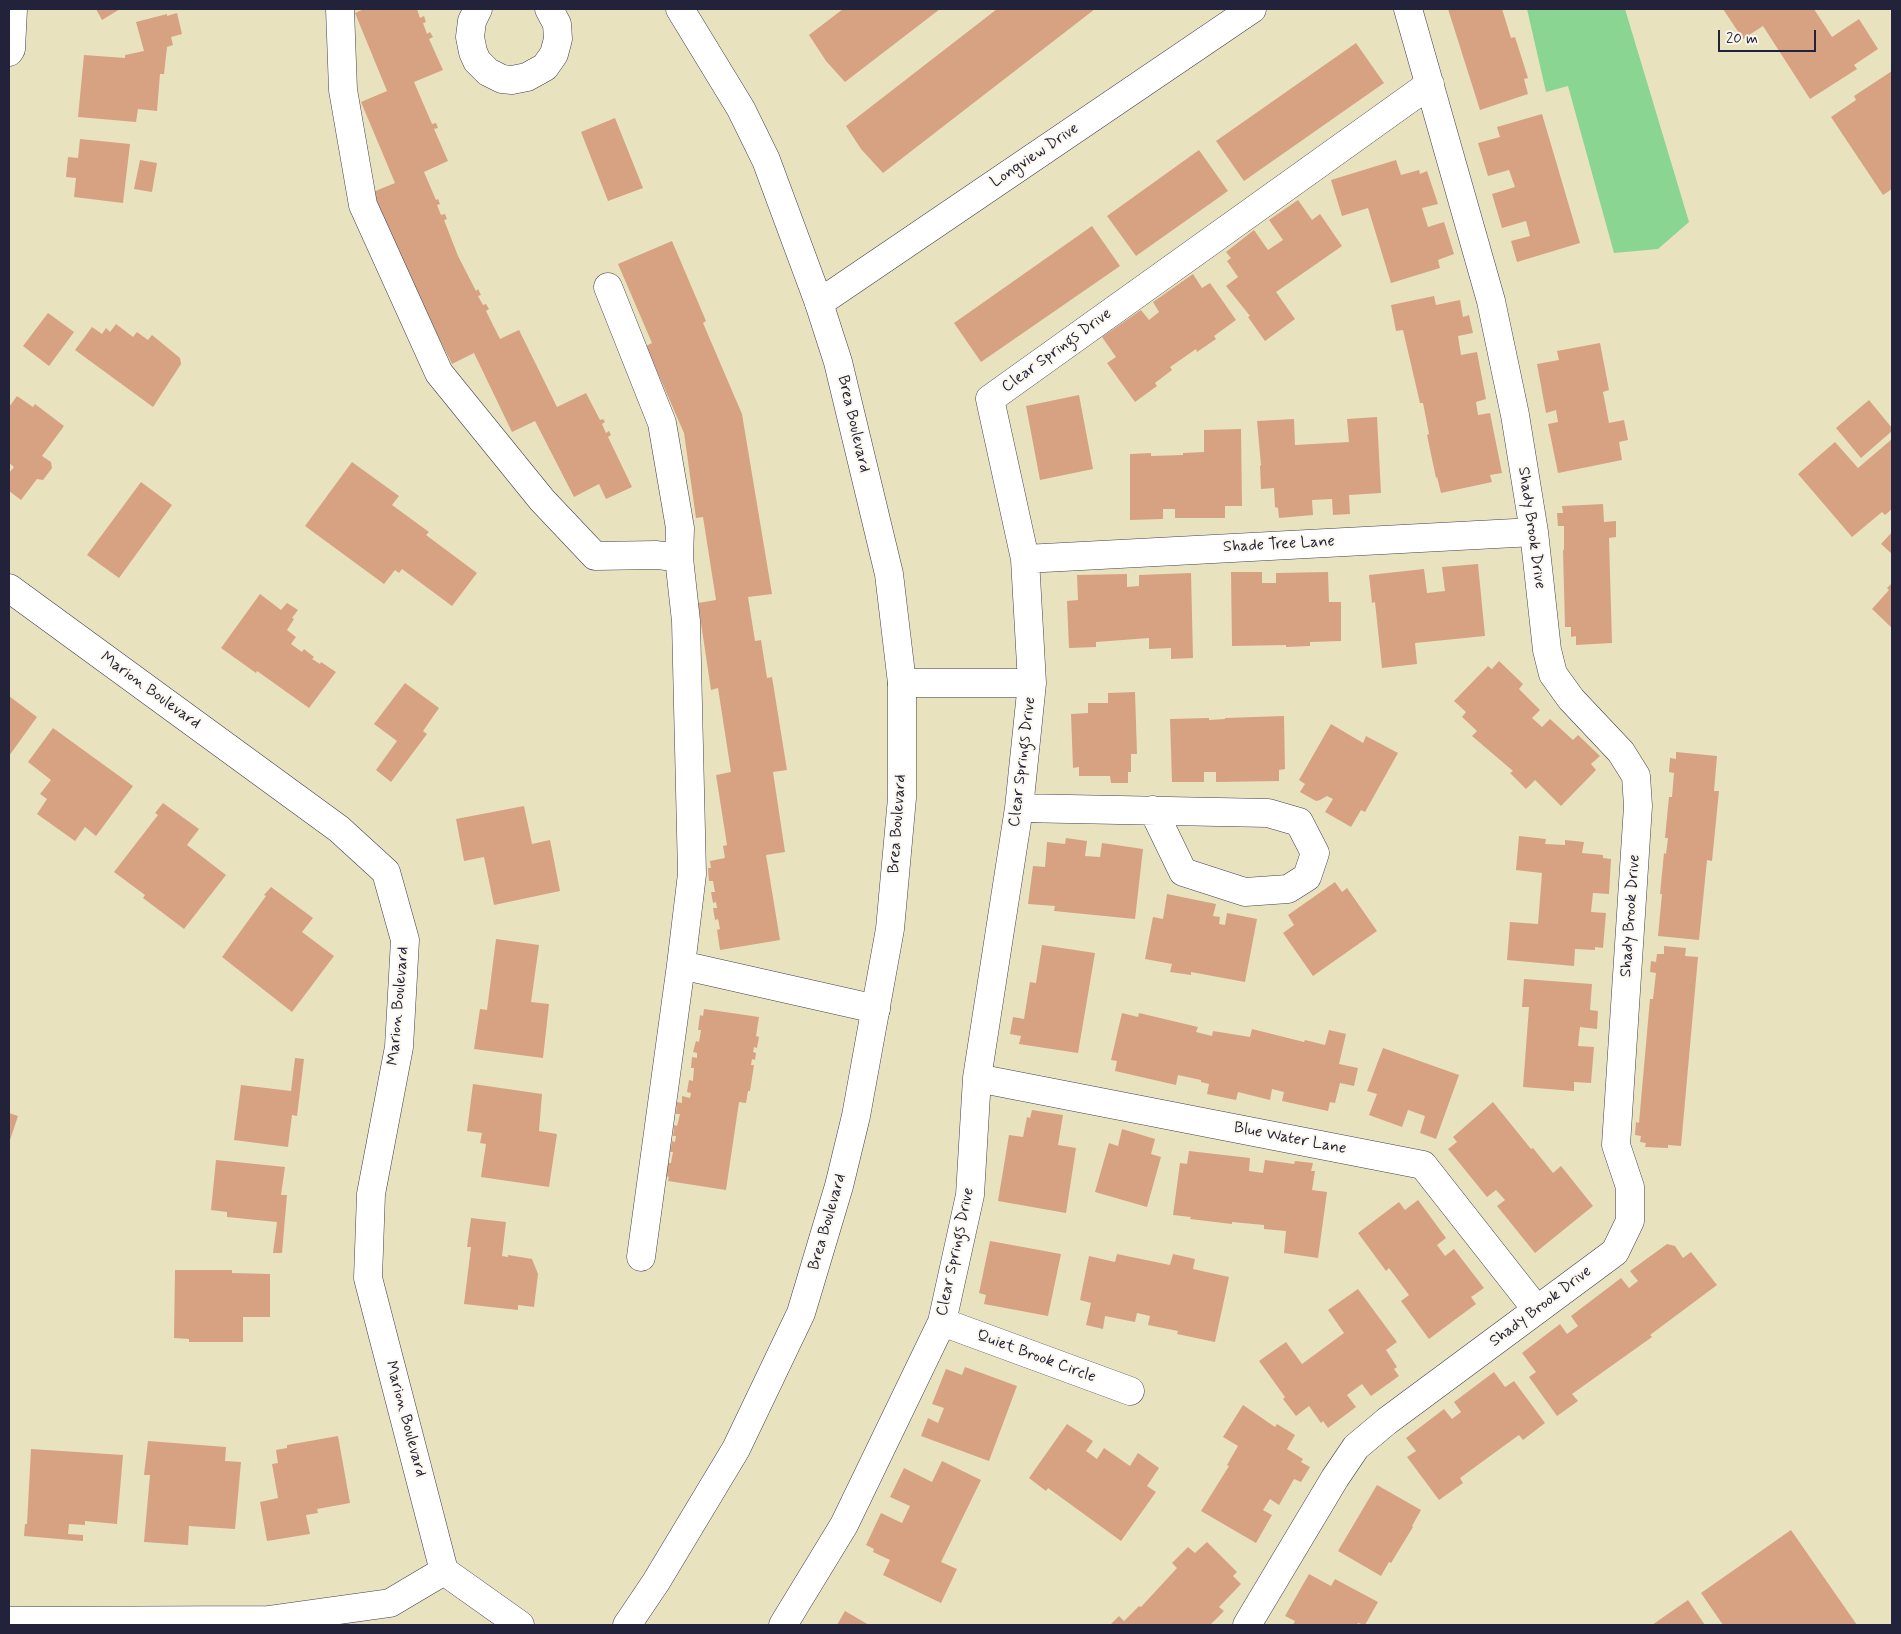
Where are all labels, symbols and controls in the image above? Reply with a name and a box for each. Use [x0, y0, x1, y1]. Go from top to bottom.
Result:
scale bar [1721, 20, 1818, 52]
text: 20 m [1726, 29, 1758, 49]
street label: Longview Drive [987, 120, 1083, 192]
street label: Clear Springs Drive [998, 305, 1116, 397]
street label: Brea Boulevard [832, 373, 874, 475]
street label: Shady Brook Drive [1513, 466, 1549, 590]
street label: Shade Tree Lane [1223, 532, 1335, 558]
street label: Marion Boulevard [96, 648, 204, 734]
street label: Clear Springs Drive [1005, 696, 1041, 828]
street label: Brea Boulevard [885, 774, 911, 874]
street label: Shady Brook Drive [1617, 854, 1645, 978]
street label: Marion Boulevard [384, 946, 414, 1066]
street label: Blue Water Lane [1232, 1119, 1348, 1159]
street label: Brea Boulevard [805, 1172, 851, 1272]
street label: Clear Springs Drive [933, 1186, 979, 1318]
street label: Shady Brook Drive [1486, 1262, 1596, 1352]
street label: Quiet Brook Circle [974, 1327, 1098, 1387]
street label: Marion Boulevard [380, 1359, 430, 1479]

